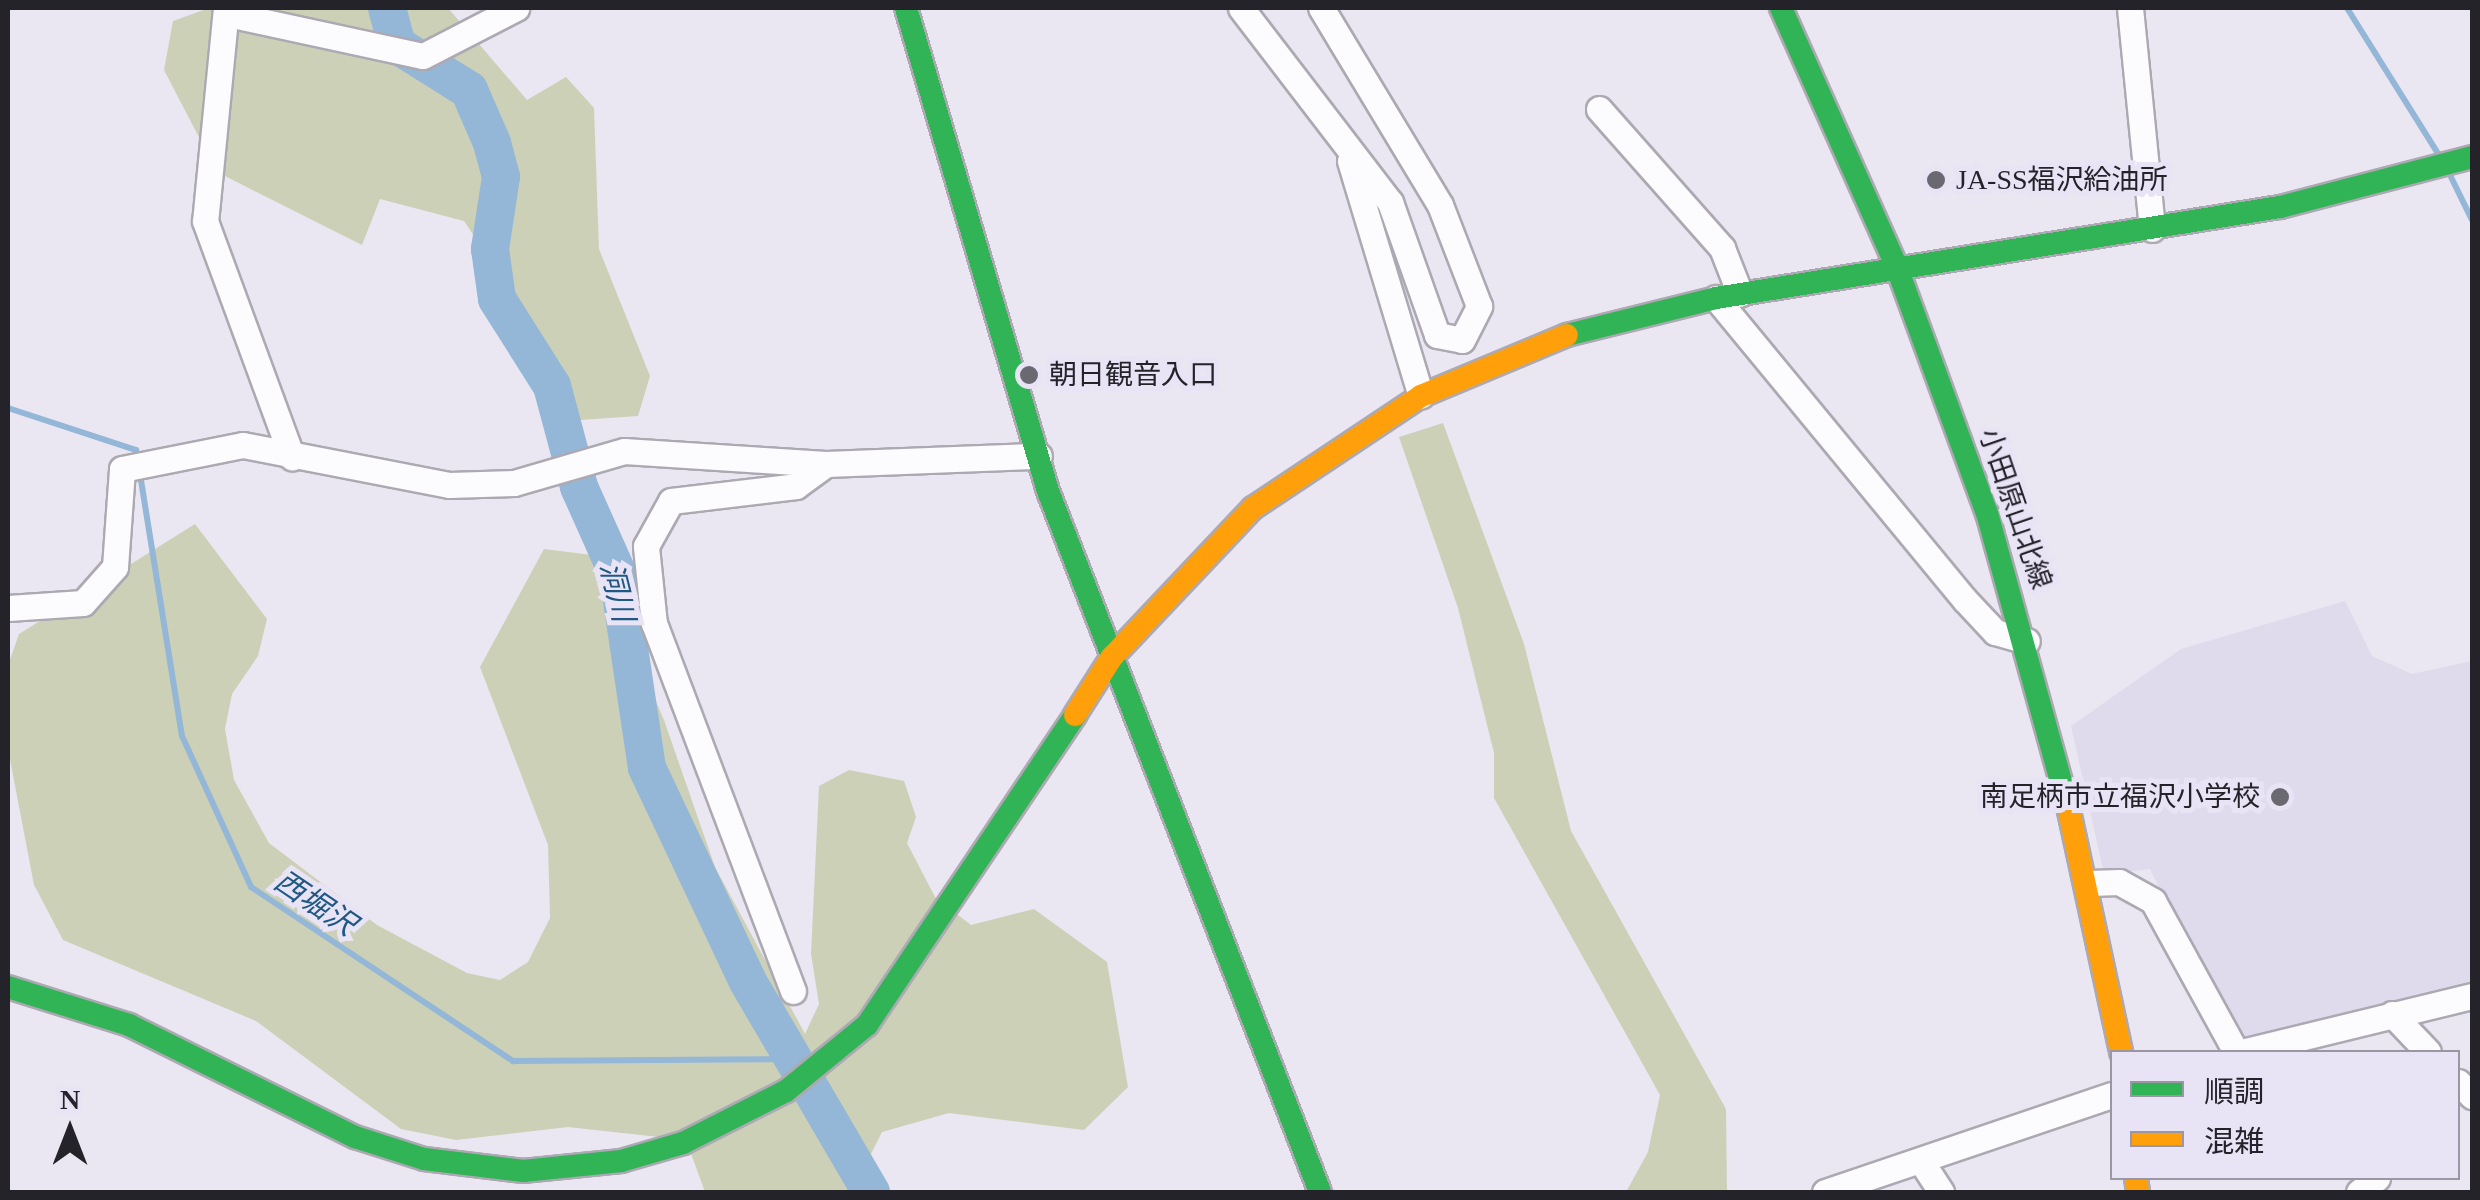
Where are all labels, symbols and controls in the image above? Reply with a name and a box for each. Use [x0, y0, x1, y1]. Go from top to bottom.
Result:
place label: JA-SS福沢給油所 [1956, 163, 2168, 197]
marker: JA-SS福沢給油所 [1925, 169, 1947, 191]
place label: 朝日観音入口 [1049, 358, 1217, 392]
marker: 朝日観音入口 [1018, 364, 1040, 386]
street label: 小田原山北線 [1972, 424, 2058, 594]
water label: 洞川 [592, 559, 642, 625]
place label: 南足柄市立福沢小学校 [1980, 780, 2260, 814]
marker: 南足柄市立福沢小学校 [2269, 786, 2291, 808]
water label: 西堀沢 [268, 863, 362, 943]
legend [2110, 1050, 2460, 1180]
text: 順調 [2204, 1075, 2264, 1108]
north arrow [20, 1080, 120, 1180]
text: N [60, 1084, 80, 1115]
text: 混雑 [2204, 1125, 2264, 1158]

